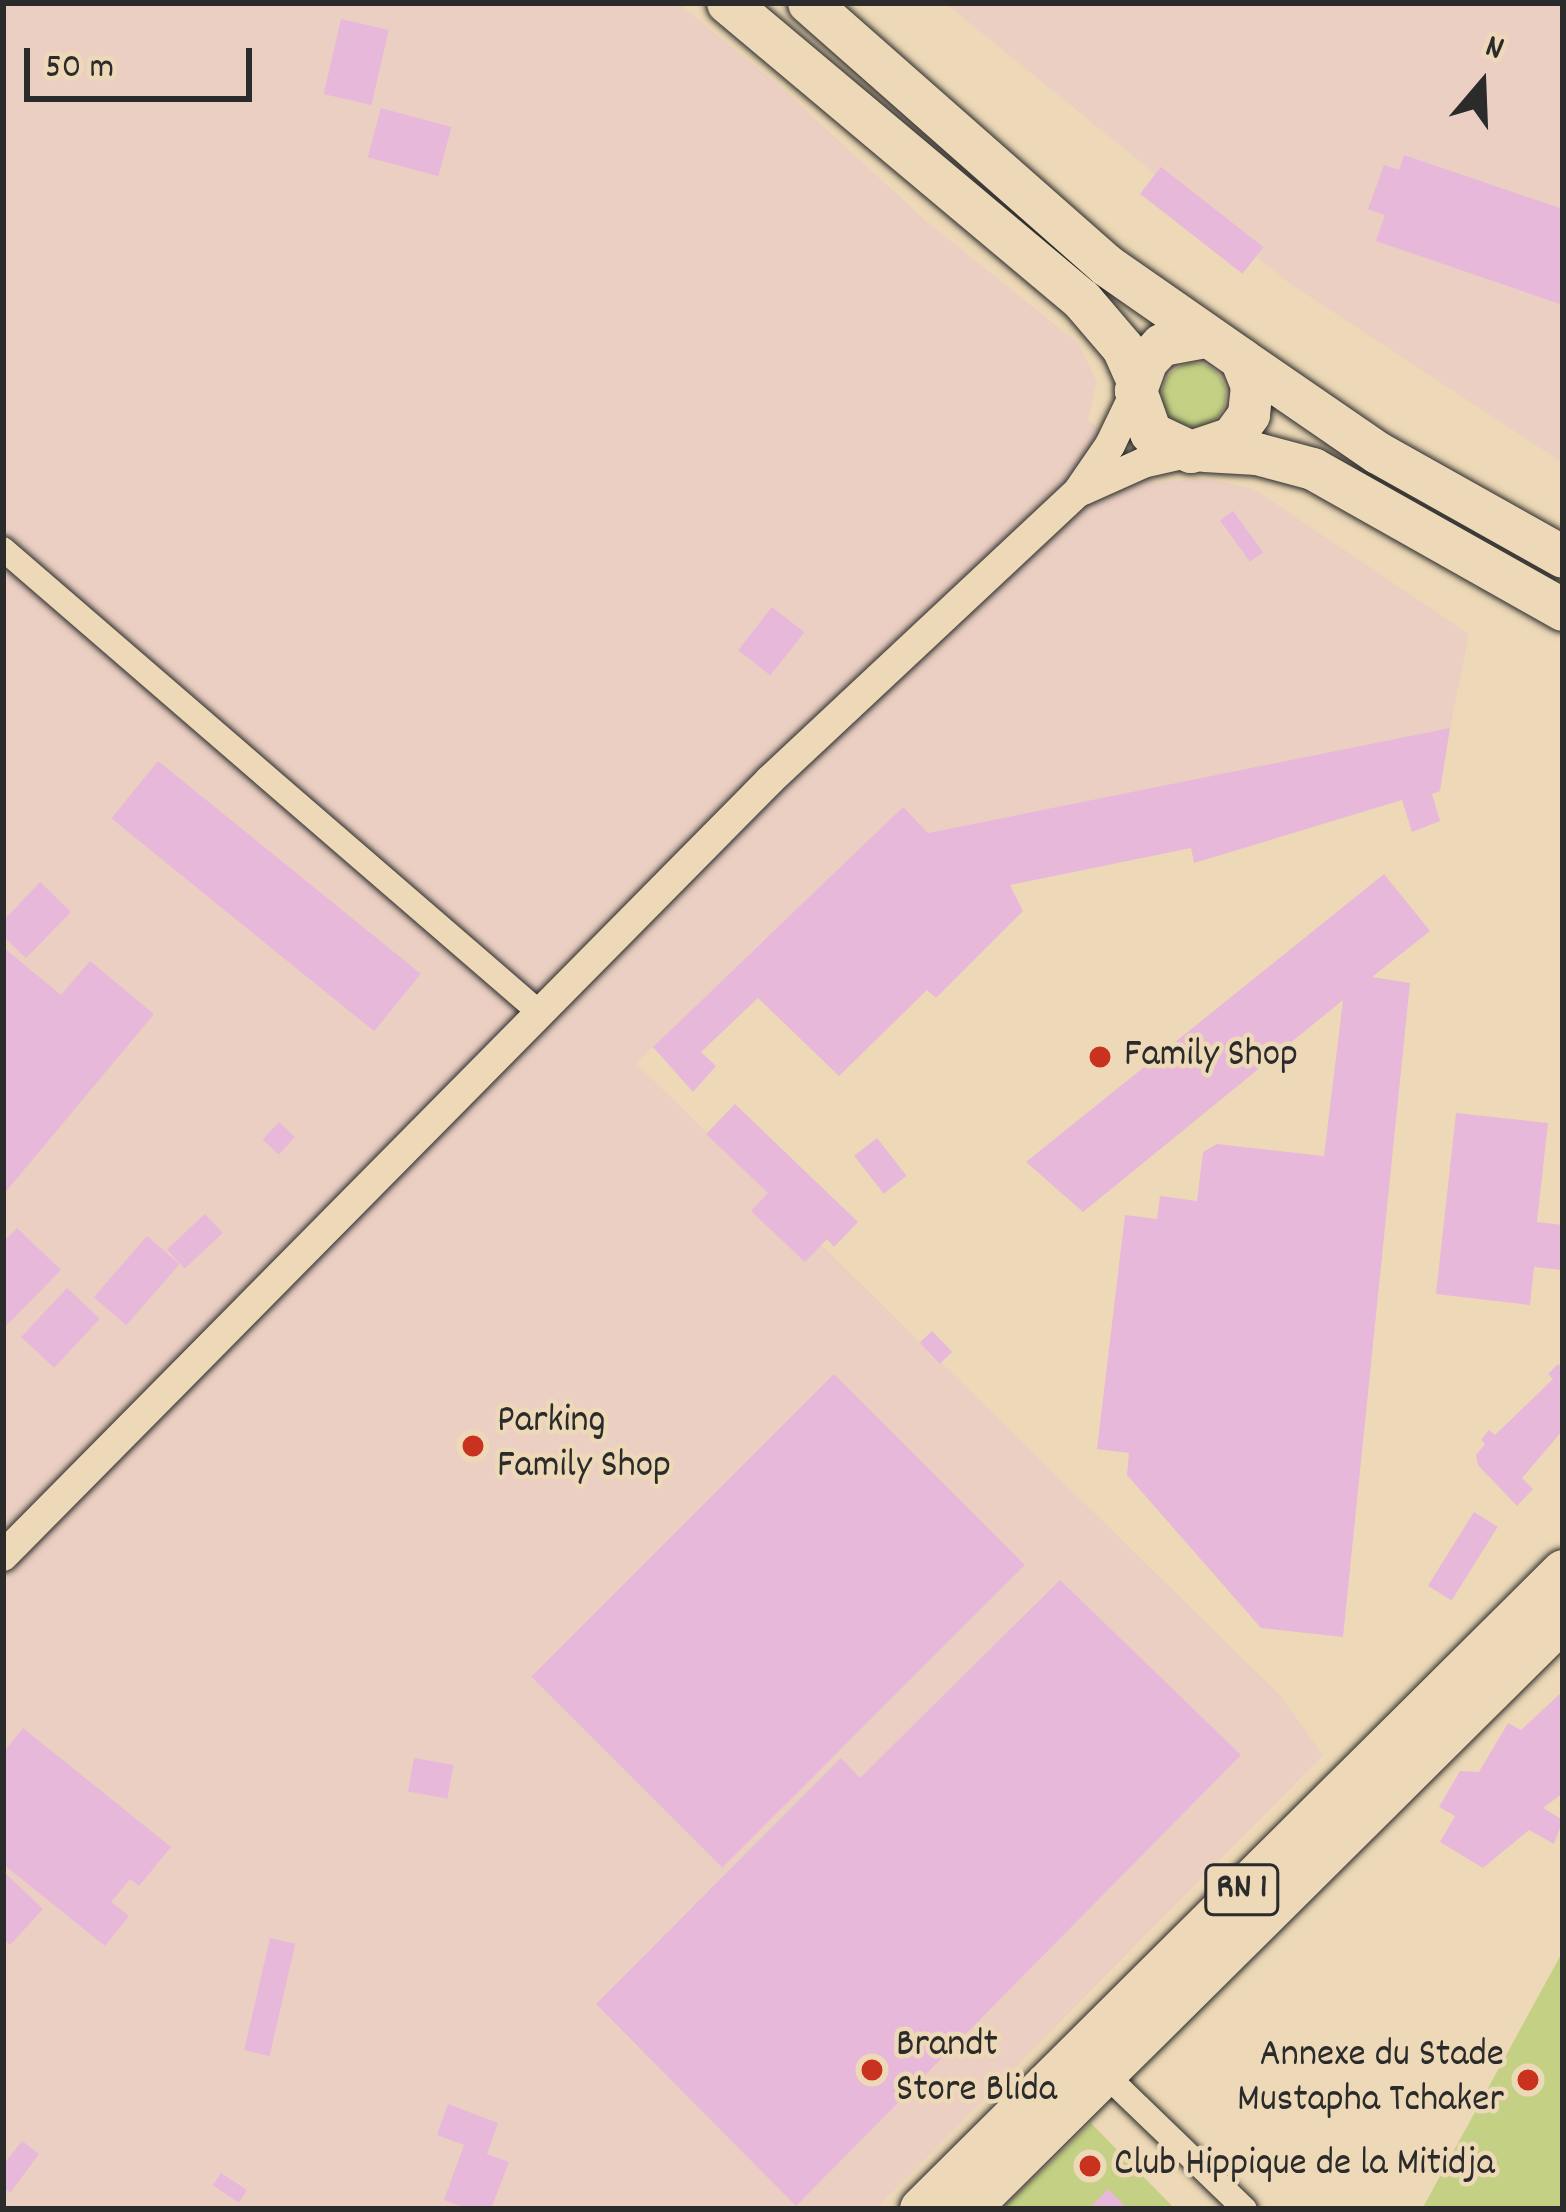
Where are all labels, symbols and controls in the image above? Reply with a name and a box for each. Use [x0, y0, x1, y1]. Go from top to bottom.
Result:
scale bar [30, 24, 258, 98]
north arrow [1422, 24, 1542, 144]
text: N [1479, 25, 1509, 74]
text: 50 m [45, 43, 114, 95]
place label: Family Shop [1124, 1034, 1298, 1080]
marker: Family Shop [1087, 1044, 1113, 1070]
place label: Parking Family Shop [497, 1401, 671, 1492]
marker: Parking Family Shop [460, 1433, 486, 1459]
road number: RN 1 [1203, 1860, 1281, 1920]
place label: Brandt Store Blida [896, 2025, 1057, 2116]
place label: Annexe du Stade Mustapha Tchaker [1237, 2035, 1504, 2126]
marker: Brandt Store Blida [859, 2057, 885, 2083]
marker: Annexe du Stade Mustapha Tchaker [1515, 2067, 1541, 2093]
place label: Club Hippique de la Mitidja [1114, 2143, 1495, 2189]
marker: Club Hippique de la Mitidja [1077, 2153, 1103, 2179]

